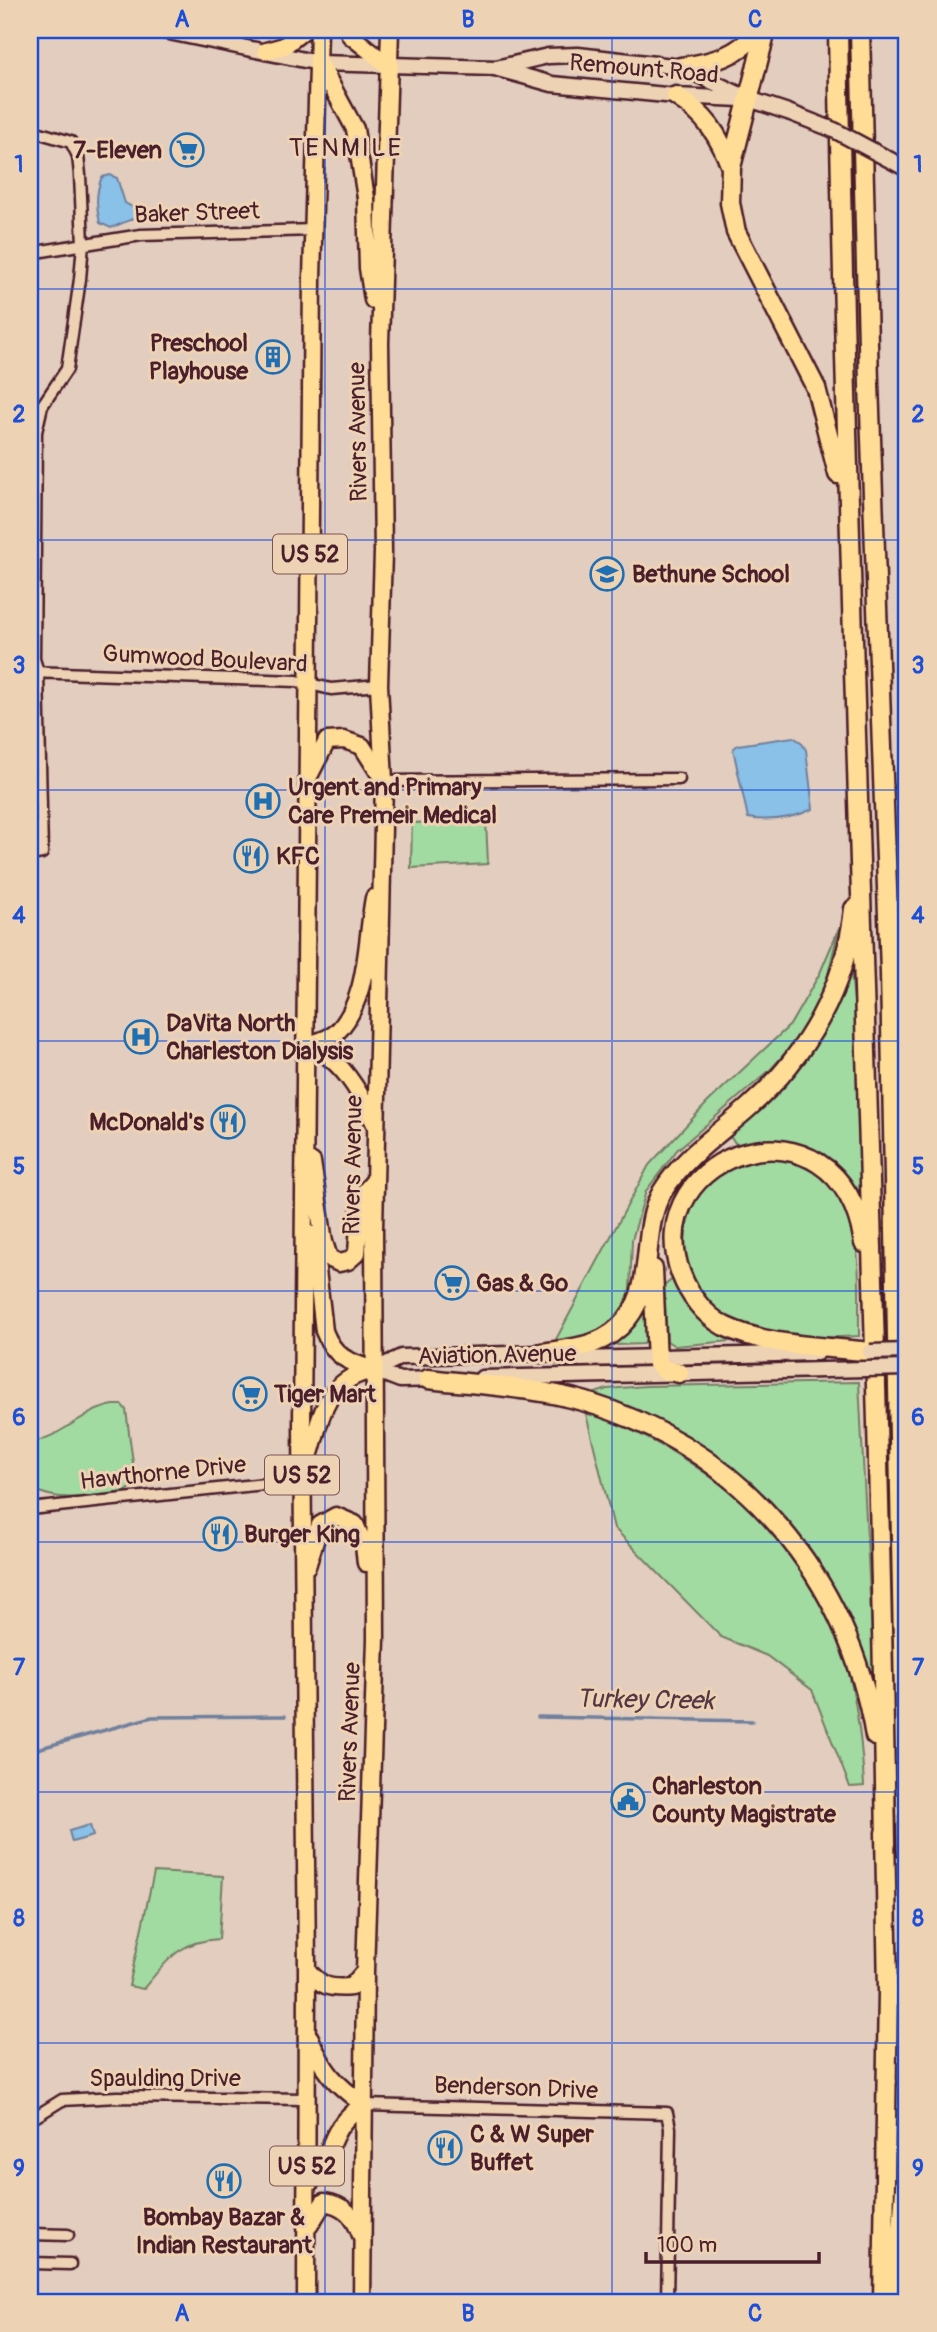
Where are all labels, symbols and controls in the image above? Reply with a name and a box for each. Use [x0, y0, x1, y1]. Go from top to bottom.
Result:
text: A [175, 5, 190, 34]
text: B [461, 5, 475, 34]
text: C [748, 5, 762, 34]
street label: Remount Road [568, 48, 720, 90]
supermarket icon: 7-Eleven [168, 131, 206, 169]
district label: TENMILE [289, 132, 403, 164]
place label: 7-Eleven [73, 136, 162, 165]
text: 1 [15, 150, 24, 179]
text: 1 [914, 150, 923, 179]
street label: Baker Street [134, 196, 261, 230]
place label: Preschool Playhouse [149, 329, 249, 386]
building icon: Preschool Playhouse [254, 338, 292, 376]
street label: Rivers Avenue [342, 362, 374, 502]
text: 2 [13, 400, 26, 429]
text: 2 [912, 400, 925, 429]
road number: US 52 [273, 534, 347, 574]
school or university icon: Bethune School [588, 555, 626, 593]
place label: Bethune School [632, 560, 790, 589]
street label: Gumwood Boulevard [102, 639, 308, 679]
text: 3 [13, 651, 25, 680]
text: 3 [912, 651, 924, 680]
place label: Urgent and Primary Care Premeir Medical [288, 773, 497, 830]
hospital icon: Urgent and Primary Care Premeir Medical [244, 782, 282, 820]
restaurant icon: KFC [232, 837, 270, 875]
place label: KFC [276, 842, 320, 871]
text: 4 [12, 901, 26, 930]
text: 4 [911, 901, 925, 930]
place label: DaVita North Charleston Dialysis [166, 1009, 354, 1066]
hospital icon: DaVita North Charleston Dialysis [122, 1018, 160, 1056]
street label: Rivers Avenue [337, 1095, 369, 1235]
restaurant icon: McDonald's [209, 1103, 247, 1141]
place label: McDonald's [89, 1108, 204, 1137]
text: 5 [13, 1152, 25, 1181]
text: 5 [912, 1152, 924, 1181]
supermarket icon: Gas & Go [433, 1264, 471, 1302]
place label: Gas & Go [476, 1269, 568, 1298]
street label: Aviation Avenue [417, 1339, 577, 1371]
supermarket icon: Tiger Mart [231, 1375, 269, 1413]
place label: Tiger Mart [273, 1380, 377, 1409]
text: 6 [12, 1403, 26, 1432]
text: 6 [911, 1403, 925, 1432]
street label: Hawthorne Drive [79, 1450, 248, 1496]
road number: US 52 [265, 1456, 339, 1494]
restaurant icon: Burger King [201, 1515, 239, 1553]
place label: Burger King [244, 1520, 360, 1549]
text: 7 [13, 1653, 26, 1682]
text: 7 [912, 1653, 925, 1682]
street label: Rivers Avenue [333, 1661, 367, 1802]
water label: Turkey Creek [576, 1683, 716, 1717]
place label: Charleston County Magistrate [652, 1772, 837, 1829]
public building icon: Charleston County Magistrate [609, 1781, 647, 1819]
text: 8 [13, 1904, 25, 1933]
text: 8 [912, 1904, 924, 1933]
street label: Spaulding Drive [89, 2064, 241, 2093]
street label: Benderson Drive [433, 2071, 599, 2105]
place label: C & W Super Buffet [470, 2120, 594, 2177]
restaurant icon: C & W Super Buffet [426, 2129, 464, 2167]
road number: US 52 [270, 2146, 344, 2186]
text: 9 [13, 2154, 25, 2183]
text: 9 [912, 2154, 924, 2183]
restaurant icon: Bombay Bazar & Indian Restaurant [205, 2162, 243, 2200]
place label: Bombay Bazar & Indian Restaurant [136, 2203, 314, 2260]
scale bar [646, 2220, 820, 2264]
text: 100 m [657, 2232, 717, 2259]
text: A [175, 2299, 190, 2328]
text: B [461, 2299, 475, 2328]
text: C [748, 2299, 762, 2328]

